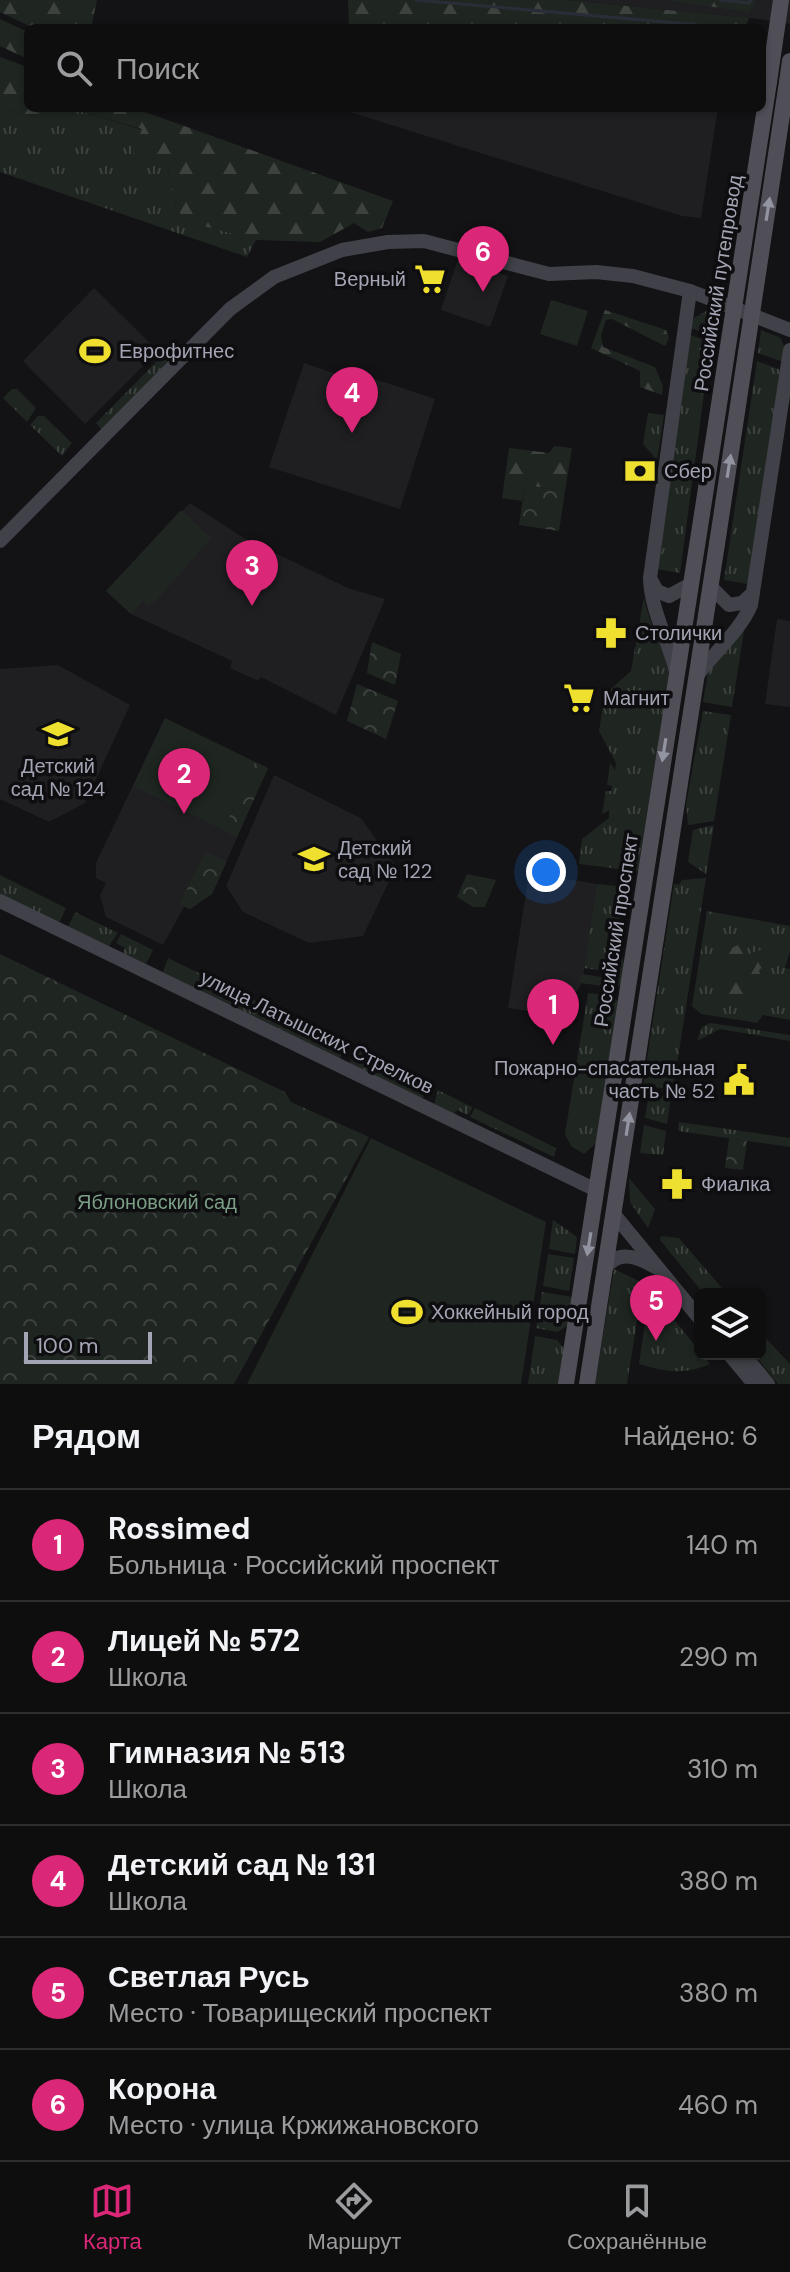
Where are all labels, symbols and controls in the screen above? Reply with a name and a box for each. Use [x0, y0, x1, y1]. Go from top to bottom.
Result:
search box [24, 24, 766, 112]
icon: search [52, 46, 96, 90]
text: Поиск [116, 49, 199, 88]
street label: Российский путепровод [688, 172, 748, 393]
one-way arrow [762, 196, 775, 221]
pin: 6 [457, 226, 509, 292]
supermarket icon: Верный [413, 262, 447, 296]
place label: Верный [334, 266, 406, 292]
sports icon: Еврофитнес [78, 334, 112, 368]
place label: Еврофитнес [119, 338, 234, 364]
pin: 4 [326, 367, 378, 433]
bank icon: Сбер [623, 454, 657, 488]
one-way arrow [723, 454, 736, 479]
place label: Сбер [664, 458, 712, 484]
pin: 3 [226, 540, 278, 606]
pharmacy icon: Столички [594, 616, 628, 650]
place label: Столички [635, 620, 722, 646]
supermarket icon: Магнит [562, 681, 596, 715]
place label: Магнит [603, 685, 670, 711]
school or university icon: Детский сад № 124 [41, 717, 75, 751]
one-way arrow [657, 738, 670, 763]
pin: 2 [158, 748, 210, 814]
place label: Детский сад № 124 [11, 753, 105, 802]
street label: Российский проспект [588, 831, 644, 1029]
place label: Детский сад № 122 [338, 835, 432, 884]
school or university icon: Детский сад № 122 [297, 842, 331, 876]
your location [526, 852, 566, 892]
street label: улица Латышских Стрелков [196, 964, 438, 1100]
pin: 1 [527, 979, 579, 1045]
place label: Пожарно-спасательная часть № 52 [494, 1055, 715, 1104]
public building icon: Пожарно-спасательная часть № 52 [722, 1063, 756, 1097]
one-way arrow [623, 1111, 635, 1136]
pharmacy icon: Фиалка [660, 1167, 694, 1201]
place label: Фиалка [701, 1171, 771, 1197]
park label: Яблоновский сад [77, 1189, 237, 1215]
one-way arrow [582, 1232, 595, 1257]
pin: 5 [630, 1275, 682, 1341]
map controls [694, 1288, 766, 1360]
button: layers [694, 1288, 766, 1360]
sports icon: Хоккейный город [390, 1295, 424, 1329]
place label: Хоккейный город [431, 1299, 589, 1325]
scale bar [24, 1328, 152, 1364]
text: 100 m [36, 1331, 98, 1360]
text: Рядом [32, 1414, 141, 1459]
text: Найдено: 6 [623, 1419, 758, 1453]
text: Rossimed [108, 1509, 250, 1548]
text: 1 [53, 1528, 63, 1562]
text: 140 m [686, 1528, 758, 1562]
text: Больница · Российский проспект [108, 1548, 499, 1582]
text: Лицей № 572 [108, 1621, 300, 1660]
text: 2 [50, 1640, 66, 1674]
text: 290 m [679, 1640, 758, 1674]
text: Школа [108, 1660, 187, 1694]
text: Гимназия № 513 [108, 1733, 346, 1772]
text: 3 [50, 1752, 66, 1786]
text: 310 m [687, 1752, 758, 1786]
text: Школа [108, 1772, 187, 1806]
text: Детский сад № 131 [108, 1845, 376, 1884]
text: 4 [50, 1864, 66, 1898]
text: 380 m [679, 1864, 758, 1898]
text: Школа [108, 1884, 187, 1918]
text: Светлая Русь [108, 1957, 310, 1996]
text: 5 [50, 1976, 66, 2010]
text: 380 m [679, 1976, 758, 2010]
text: Место · Товарищеский проспект [108, 1996, 492, 2030]
text: Корона [108, 2069, 216, 2108]
text: 6 [50, 2088, 66, 2122]
text: 460 m [678, 2088, 758, 2122]
text: Место · улица Кржижановского [108, 2108, 479, 2142]
tab: Карта [83, 2179, 142, 2256]
tab: Маршрут [308, 2179, 401, 2256]
tab: Сохранённые [567, 2179, 707, 2256]

